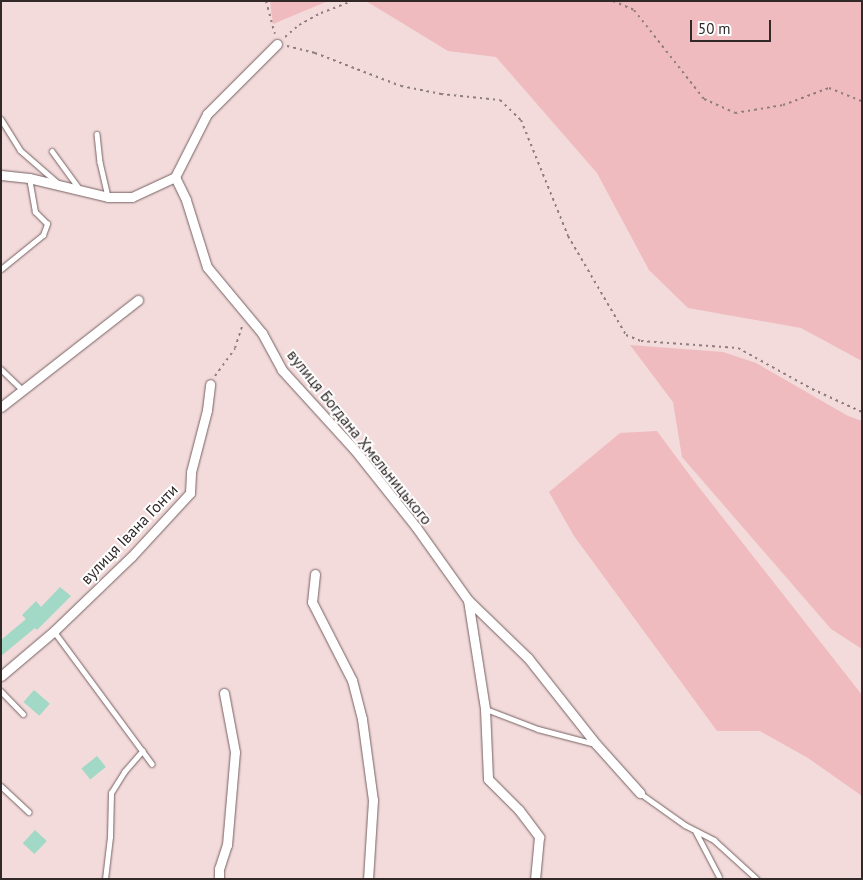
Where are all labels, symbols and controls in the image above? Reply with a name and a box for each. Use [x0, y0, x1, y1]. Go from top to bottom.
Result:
scale bar [693, 10, 774, 42]
text: 50 m [698, 19, 731, 38]
street label: вулиця Богдана Хмельницького [283, 345, 437, 529]
street label: вулиця Івана Гонти [76, 480, 182, 588]

